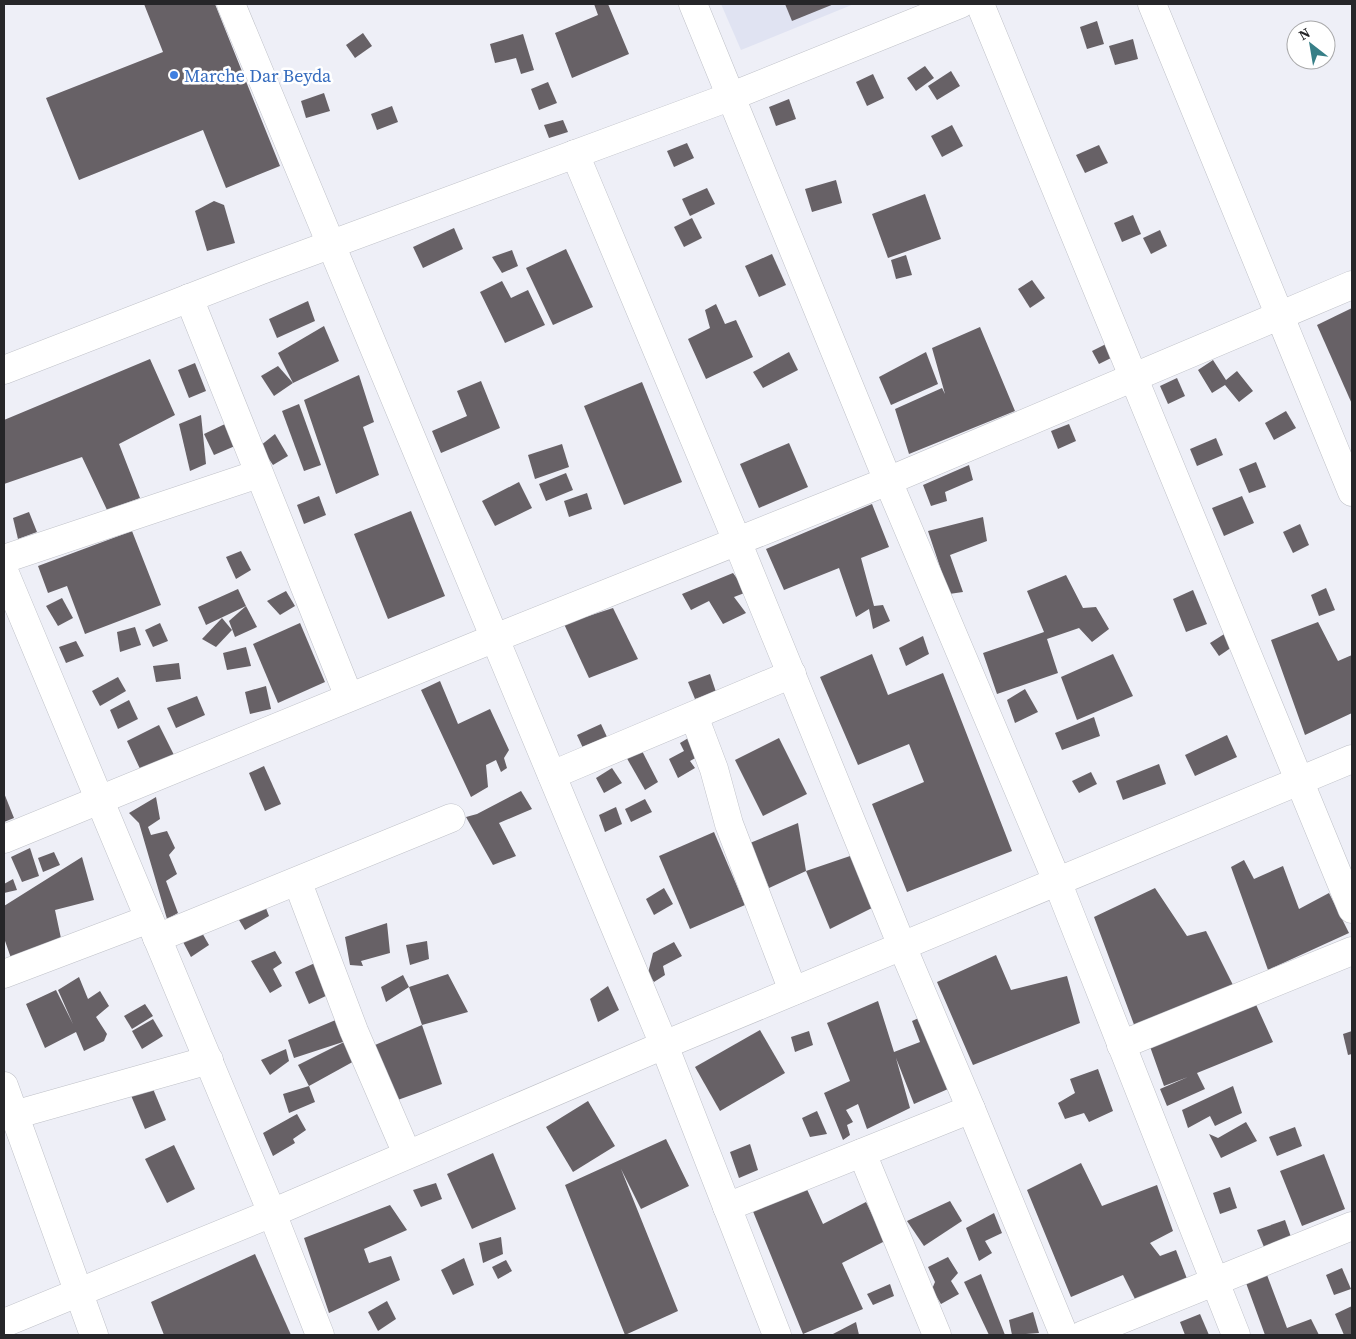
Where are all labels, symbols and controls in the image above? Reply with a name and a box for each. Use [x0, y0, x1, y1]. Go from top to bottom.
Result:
north arrow [1286, 20, 1336, 70]
text: N [1295, 23, 1314, 45]
place label: Marche Dar Beyda [184, 63, 332, 88]
marker: Marche Dar Beyda [168, 69, 180, 81]

